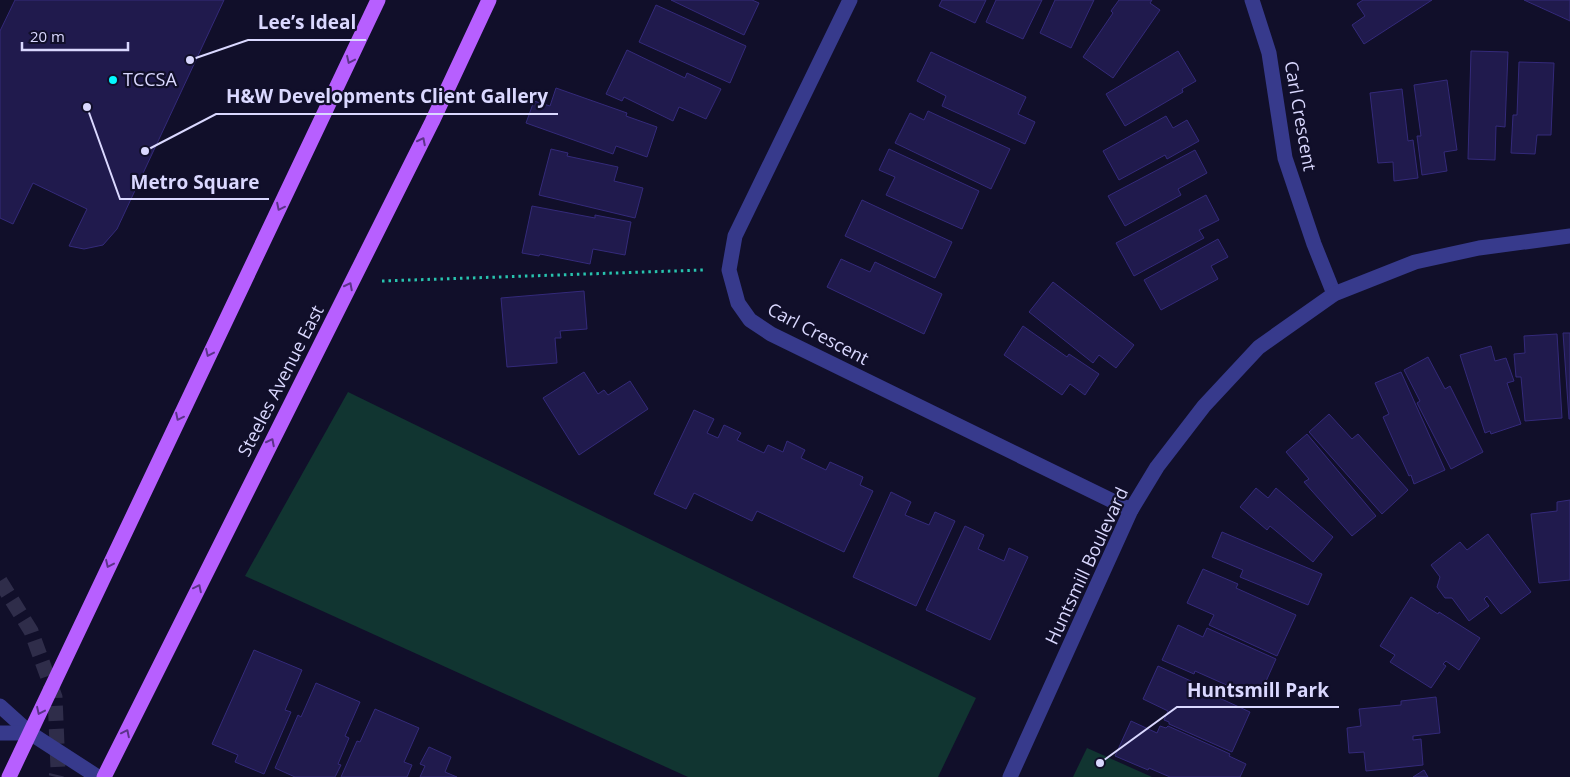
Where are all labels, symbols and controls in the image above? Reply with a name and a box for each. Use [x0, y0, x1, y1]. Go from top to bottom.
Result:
callout: Lee’s Ideal [248, 6, 366, 40]
text: Lee’s Ideal [258, 9, 356, 35]
scale bar [22, 20, 129, 52]
text: 20 m [30, 26, 65, 46]
one-way arrow [346, 55, 356, 64]
street label: Carl Crescent [1279, 59, 1322, 173]
place label: TCCSA [123, 67, 177, 91]
marker: TCCSA [107, 74, 119, 86]
callout: H&W Developments Client Gallery [216, 80, 558, 114]
text: H&W Developments Client Gallery [226, 83, 548, 109]
one-way arrow [416, 137, 426, 146]
callout: Metro Square [120, 165, 269, 199]
text: Metro Square [130, 169, 260, 195]
one-way arrow [276, 201, 286, 210]
one-way arrow [343, 283, 353, 292]
street label: Carl Crescent [764, 296, 873, 370]
street label: Steeles Avenue East [232, 301, 329, 460]
one-way arrow [205, 348, 216, 357]
one-way arrow [175, 412, 185, 421]
one-way arrow [265, 438, 275, 447]
street label: Huntsmill Boulevard [1039, 483, 1133, 648]
one-way arrow [105, 558, 115, 567]
one-way arrow [192, 584, 202, 593]
callout: Huntsmill Park [1177, 673, 1339, 707]
text: Huntsmill Park [1187, 677, 1329, 703]
one-way arrow [36, 706, 47, 715]
one-way arrow [120, 729, 130, 738]

